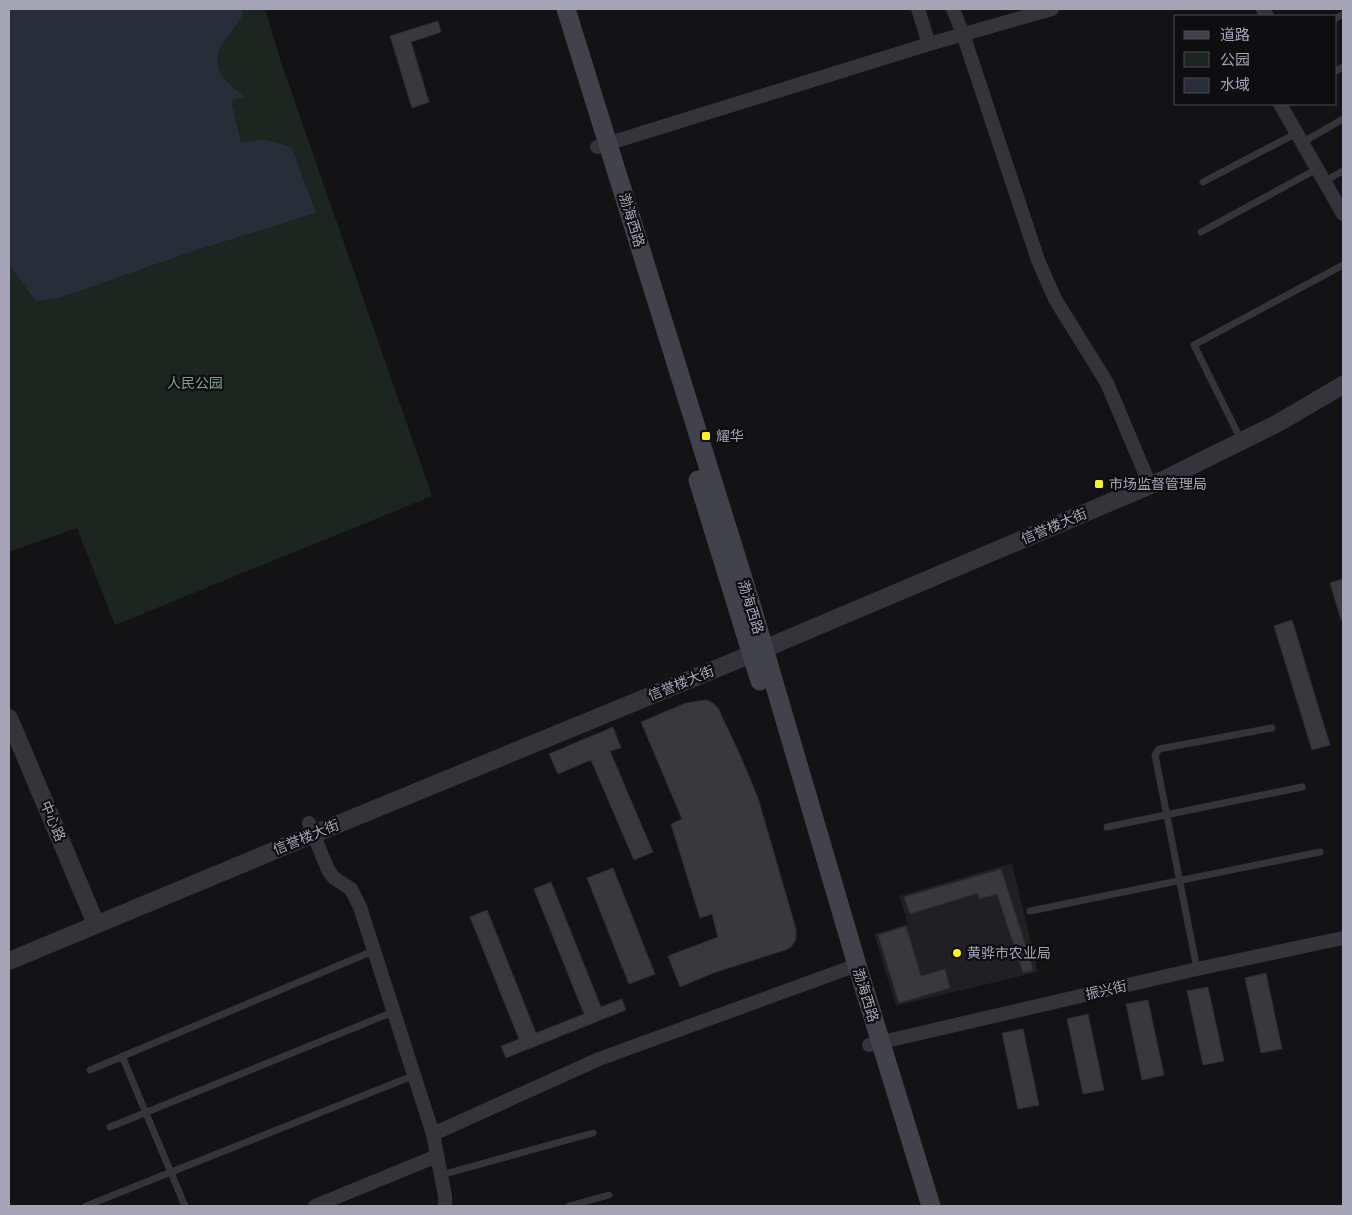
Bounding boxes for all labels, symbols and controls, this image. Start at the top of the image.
legend [1174,15,1337,105]
text: 道路 [1220,23,1250,46]
text: 公园 [1220,48,1250,71]
text: 水域 [1220,73,1250,96]
street label: 渤海西路 [614,190,651,250]
park label: 人民公园 [167,372,223,393]
place label: 耀华 [716,425,744,446]
marker: 耀华 [700,430,712,442]
place label: 市场监督管理局 [1109,473,1207,494]
marker: 市场监督管理局 [1093,478,1105,490]
street label: 信誉楼大街 [1017,502,1090,549]
street label: 渤海西路 [733,577,770,637]
street label: 信誉楼大街 [644,660,717,705]
street label: 中心路 [36,797,71,844]
street label: 信誉楼大街 [269,814,342,859]
place label: 黄骅市农业局 [967,942,1051,963]
marker: 黄骅市农业局 [951,947,963,959]
street label: 渤海西路 [848,965,885,1025]
street label: 振兴街 [1083,975,1129,1004]

